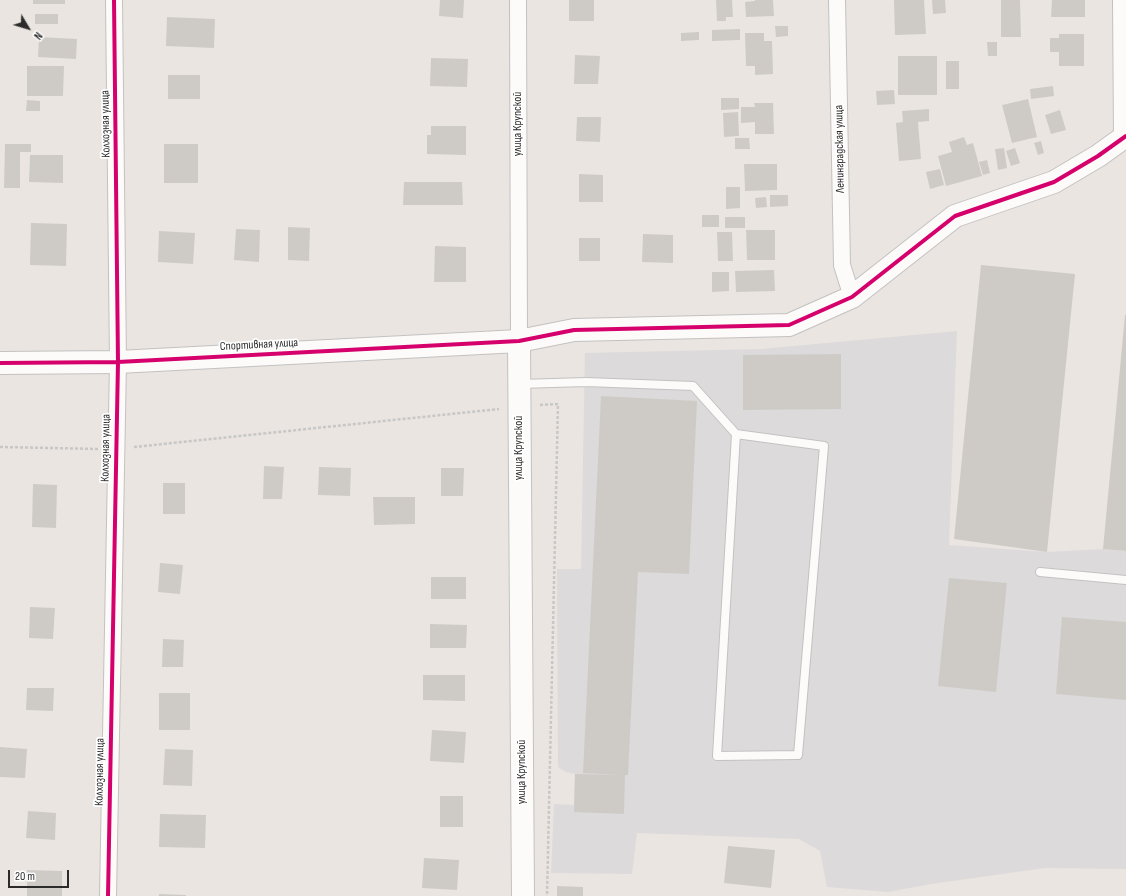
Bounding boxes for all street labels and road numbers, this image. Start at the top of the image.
street label: Колхозная улица [98,90,114,158]
street label: улица Крупской [511,92,525,156]
street label: Ленинградская улица [832,105,848,193]
street label: Спортивная улица [220,336,298,354]
street label: Колхозная улица [98,414,114,482]
street label: улица Крупской [512,416,526,480]
street label: Колхозная улица [92,738,108,806]
street label: улица Крупской [515,740,529,804]

